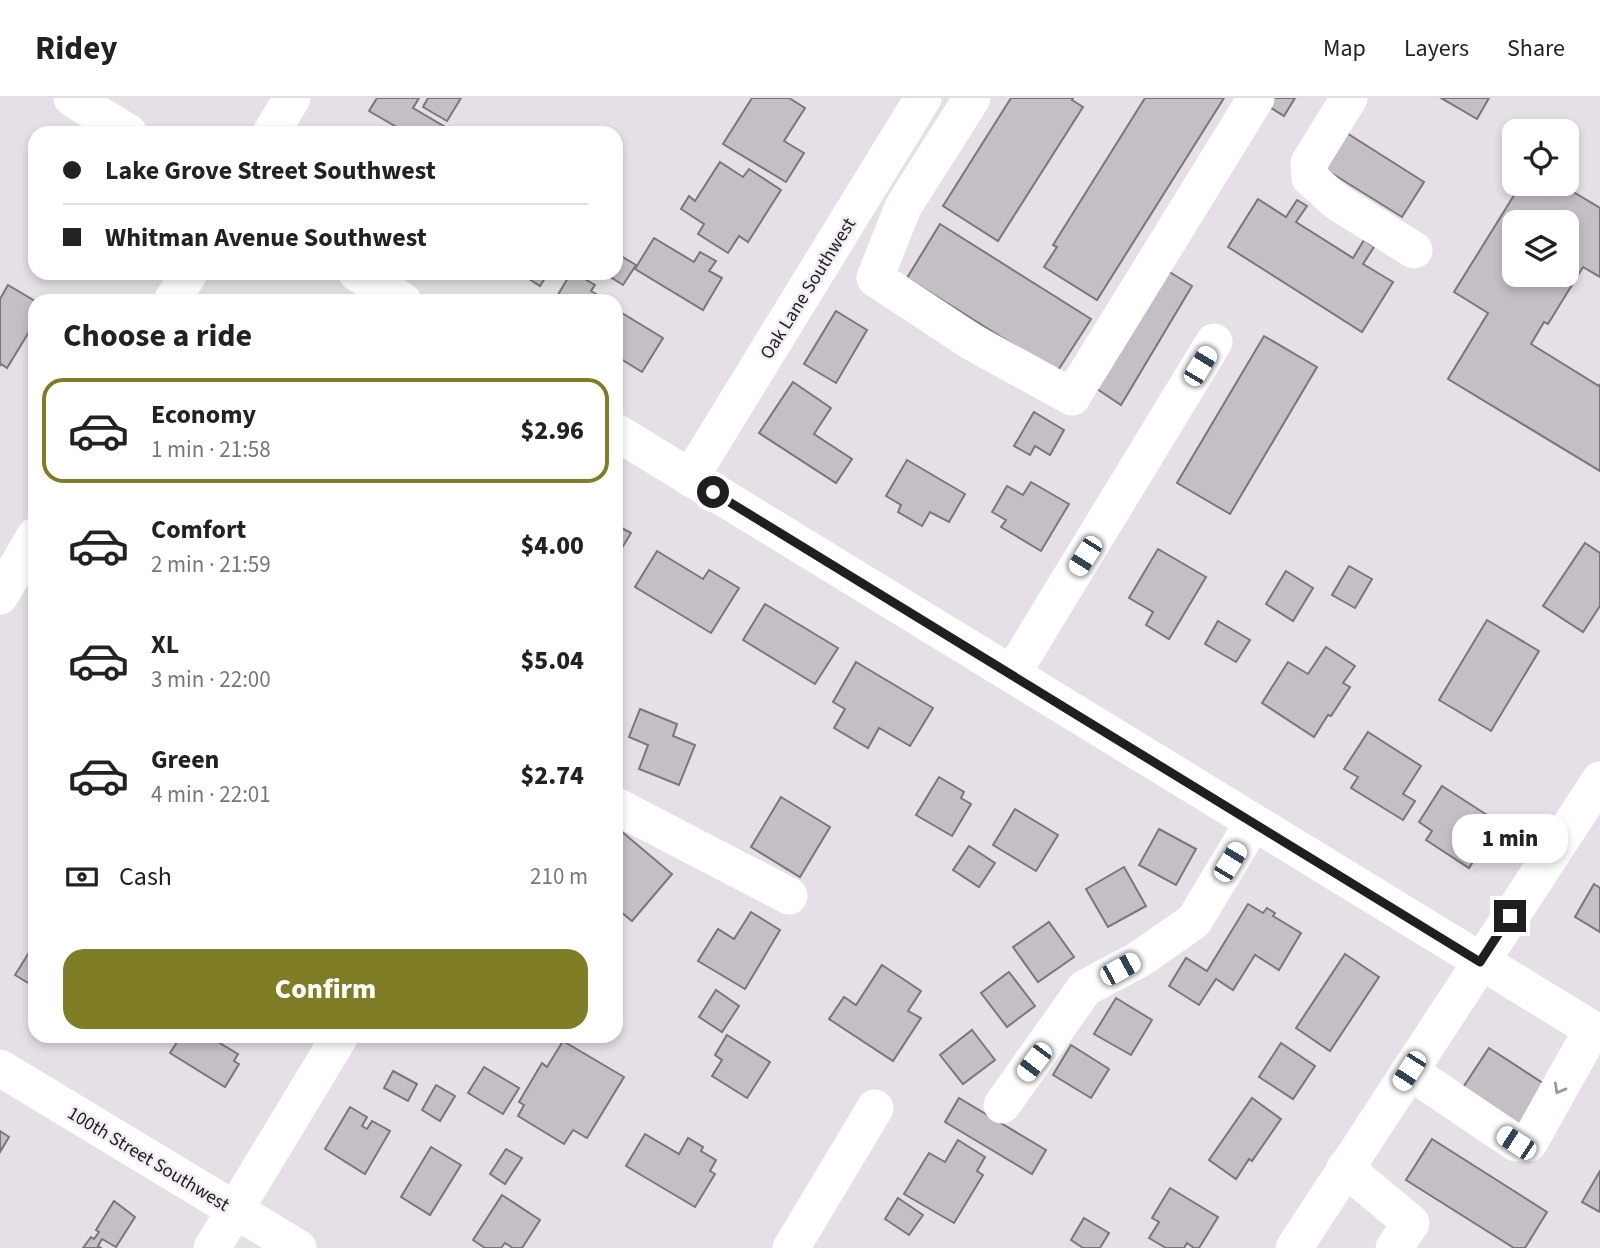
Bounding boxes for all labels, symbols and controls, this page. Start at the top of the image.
text: Ridey [35,25,117,72]
text: Map [1323,31,1366,66]
text: Layers [1404,31,1469,66]
text: Share [1507,31,1565,66]
map controls [1502,119,1579,287]
button: locate [1502,119,1579,196]
text: Lake Grove Street Southwest [105,152,436,189]
button: layers [1502,210,1579,287]
street label: Oak Lane Southwest [754,212,863,365]
text: Whitman Avenue Southwest [105,219,427,256]
text: Choose a ride [63,313,252,359]
car [1181,343,1220,389]
text: Economy [151,396,256,433]
icon: car [67,399,130,462]
text: $2.96 [520,412,584,449]
text: 1 min · 21:58 [151,433,271,466]
route start [697,476,729,508]
text: Comfort [151,511,246,548]
icon: car [67,514,130,577]
text: $4.00 [520,527,584,564]
car [1065,533,1106,579]
text: 2 min · 21:59 [151,548,271,581]
text: XL [151,626,179,663]
icon: car [67,629,130,692]
text: $5.04 [520,642,584,679]
text: 3 min · 22:00 [151,663,271,696]
text: Green [151,741,219,778]
icon: car [67,744,130,807]
text: $2.74 [520,757,584,794]
text: 4 min · 22:01 [151,778,271,811]
callout: 1 min [1452,814,1568,864]
text: 1 min [1482,822,1538,855]
car [1211,839,1250,885]
icon: cash [63,858,101,896]
text: Cash [119,858,172,895]
text: 210 m [530,860,588,893]
route end [1494,900,1526,932]
button: Confirm [63,949,588,1029]
car [1097,950,1144,988]
car [1013,1039,1056,1085]
car [1389,1048,1430,1094]
one-way arrow [1554,1082,1567,1095]
street label: 100th Street Southwest [62,1100,235,1219]
car [1493,1123,1540,1163]

